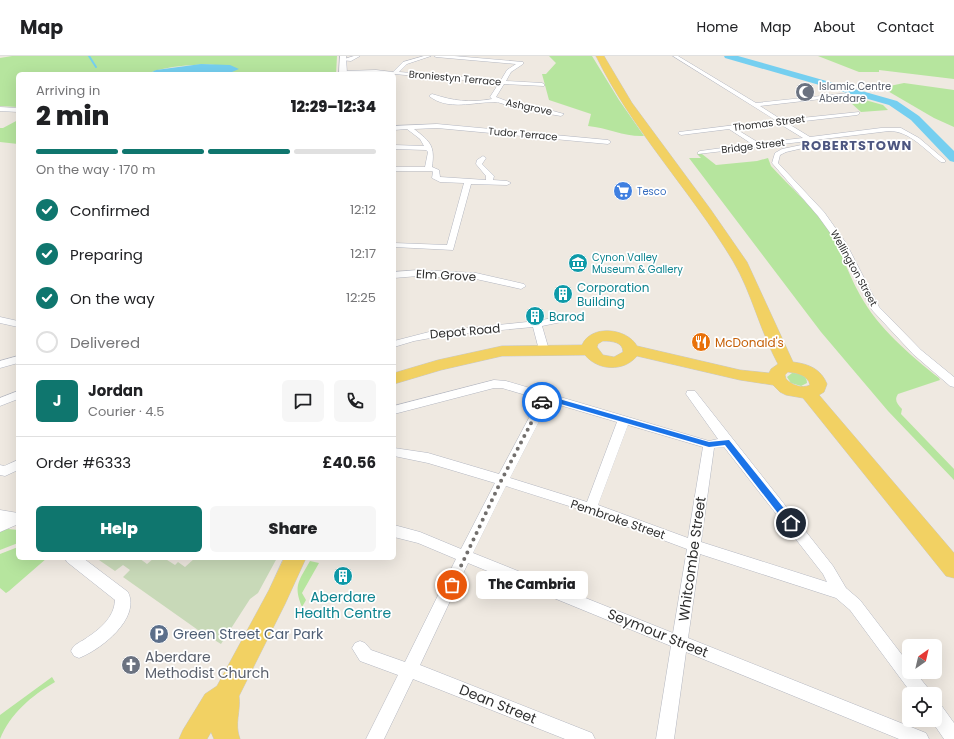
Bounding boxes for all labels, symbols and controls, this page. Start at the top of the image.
text: Map [20,14,63,41]
text: Home [696,17,738,37]
text: Map [760,17,791,37]
text: About [813,17,855,37]
text: Contact [877,17,934,37]
street label: Broniestyn Terrace [408,66,502,90]
place label: Islamic Centre Aberdare [819,79,891,106]
text: Arriving in [36,81,100,100]
mosque icon: Islamic Centre Aberdare [794,81,816,103]
street label: Ashgrove [504,95,554,119]
text: 12:29–12:34 [291,96,376,117]
text: 2 min [36,98,109,134]
street label: Thomas Street [732,111,806,135]
street label: Tudor Terrace [488,124,558,144]
street label: Bridge Street [720,135,786,157]
district label: ROBERTSTOWN [802,136,912,155]
text: On the way · 170 m [36,160,155,179]
supermarket icon: Tesco [612,180,634,202]
place label: Tesco [637,184,666,199]
icon: check [36,199,58,221]
text: Confirmed [70,200,150,221]
text: 12:12 [350,200,376,219]
street label: Wellington Street [827,227,881,309]
icon: check [36,243,58,265]
text: Preparing [70,244,143,265]
text: 12:17 [350,244,376,263]
place label: Cynon Valley Museum & Gallery [592,250,683,277]
museum icon: Cynon Valley Museum & Gallery [567,252,589,274]
street label: Elm Grove [415,265,477,285]
place label: Corporation Building [577,279,649,310]
building icon: Corporation Building [552,283,574,305]
icon: check [36,287,58,309]
text: On the way [70,288,155,309]
text: 12:25 [346,288,376,307]
building icon: Barod [524,305,546,327]
place label: Barod [549,308,585,325]
street label: Depot Road [429,319,501,343]
restaurant icon: McDonald's [690,331,712,353]
text: Delivered [70,332,140,353]
place label: McDonald's [715,334,784,351]
text: Jordan [88,380,143,401]
button: chat [282,380,324,422]
button: phone [334,380,376,422]
courier [522,382,562,422]
text: J [53,390,61,411]
icon: car [531,391,553,413]
text: Courier · 4.5 [88,402,164,421]
text: Order #6333 [36,452,131,473]
text: £40.56 [323,452,376,473]
street label: Pembroke Street [568,495,668,543]
street label: Whitcombe Street [673,495,711,623]
button: Help [36,506,202,552]
button: Share [210,506,376,552]
pin [774,506,808,540]
icon: home [780,512,802,534]
building icon: Aberdare Health Centre [332,565,354,587]
pin [435,568,469,602]
callout: The Cambria [476,571,588,599]
icon: bag [441,574,463,596]
text: The Cambria [488,575,576,594]
place label: Aberdare Health Centre [295,587,392,623]
street label: Seymour Street [605,604,711,662]
parking icon: Green Street Car Park [148,623,170,645]
place label: Green Street Car Park [173,624,324,644]
north arrow [902,639,942,679]
map controls [902,639,942,727]
place label: Aberdare Methodist Church [145,647,269,683]
church icon: Aberdare Methodist Church [120,654,142,676]
street label: Dean Street [456,679,540,729]
button: locate [902,687,942,727]

